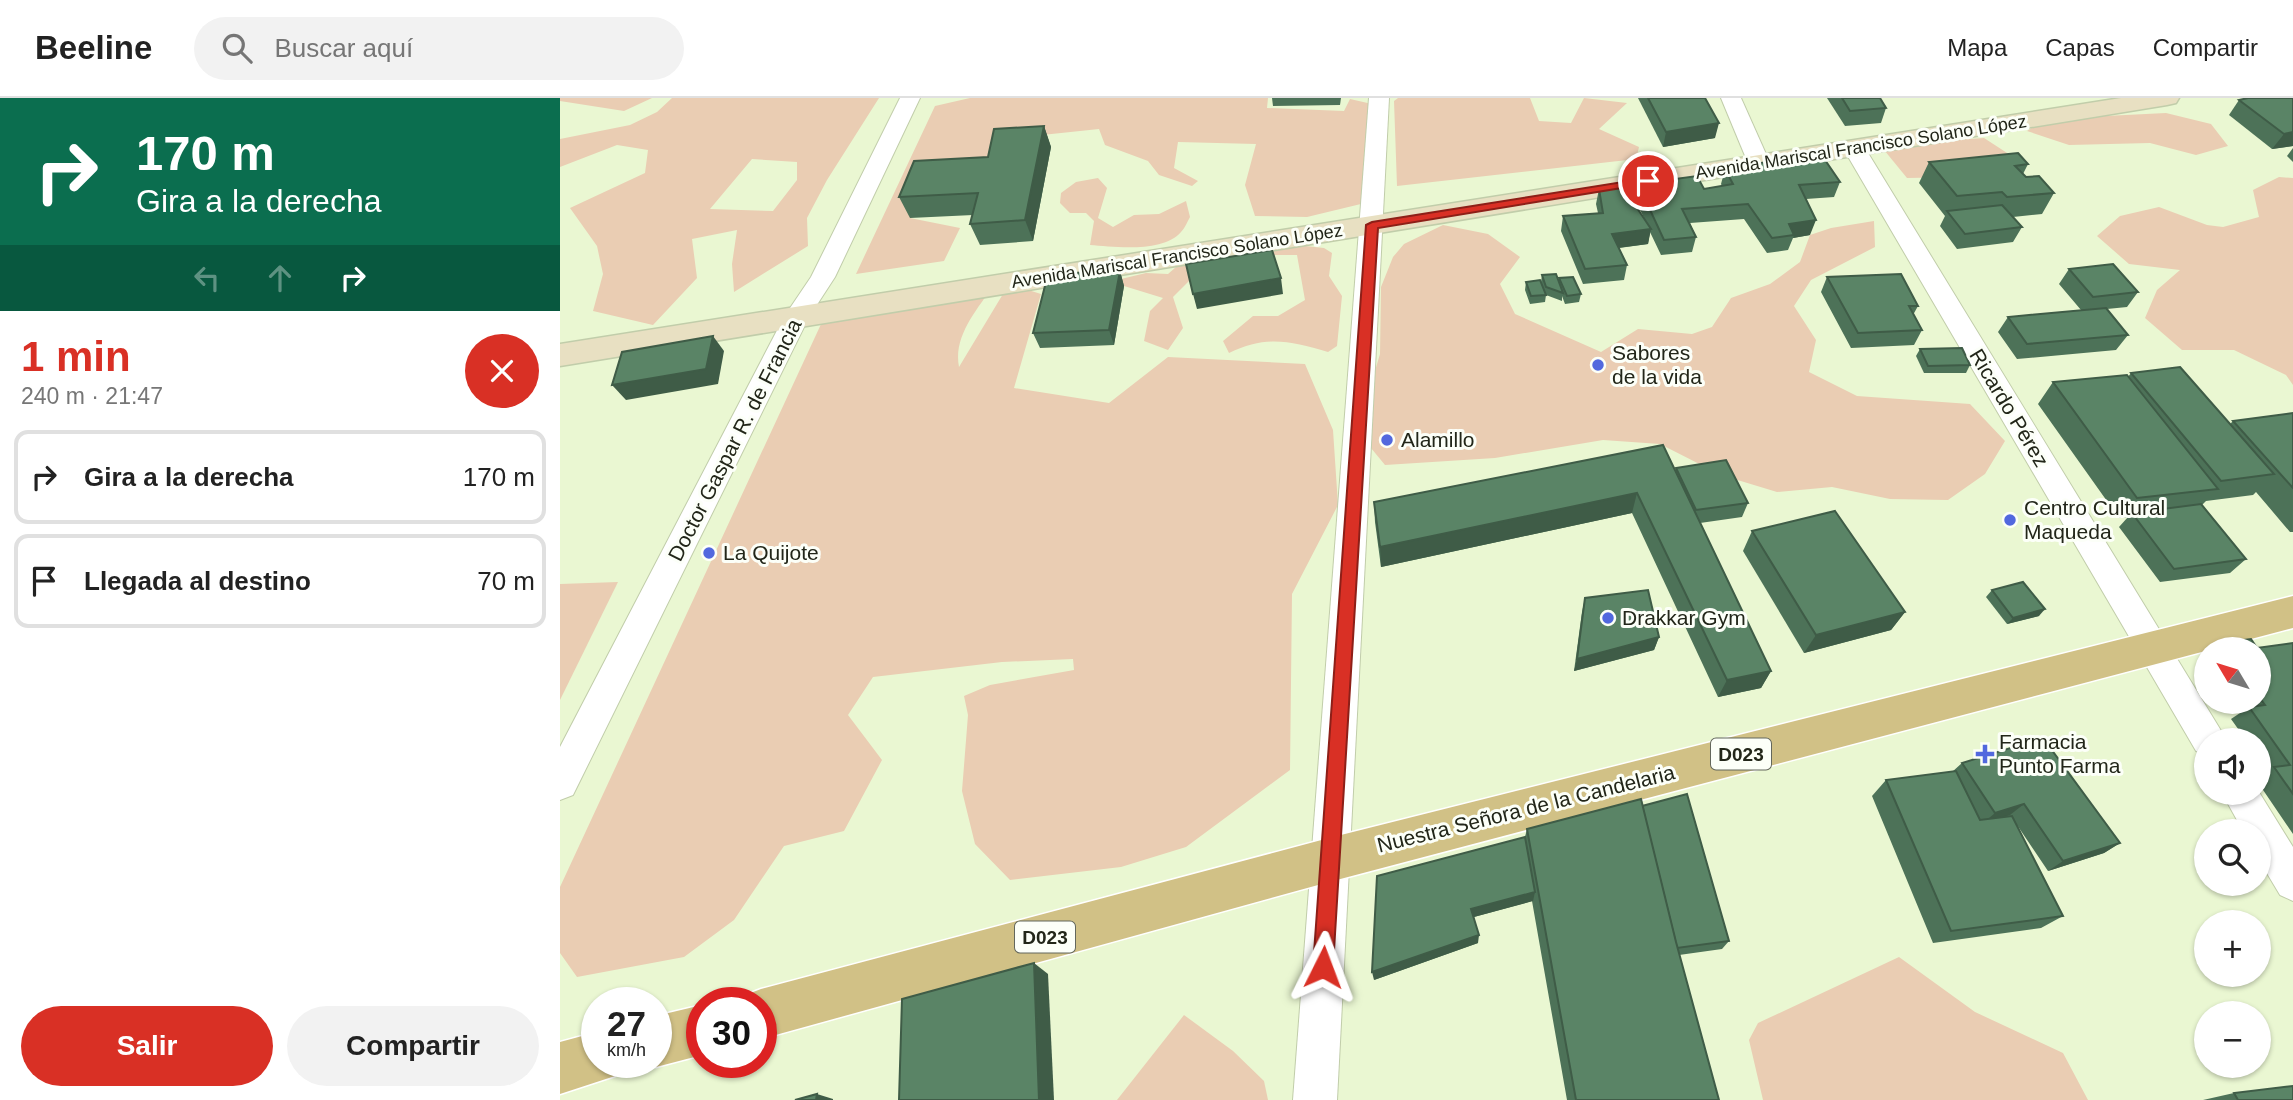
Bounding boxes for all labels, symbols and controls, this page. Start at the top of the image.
search box [194,17,684,80]
text: Beeline [35,29,152,66]
icon: search [218,29,256,67]
text: Buscar aquí [274,33,413,63]
text: Mapa [1947,34,2007,61]
text: Capas [2045,34,2115,61]
text: Compartir [2153,34,2258,61]
street label: Avenida Mariscal Francisco Solano López [1694,111,2028,183]
icon: right [21,126,112,217]
text: 170 m [136,126,275,180]
pin [1618,151,1678,211]
icon: arrive [1629,162,1667,200]
text: Gira a la derecha [136,183,381,219]
street label: Avenida Mariscal Francisco Solano López [1010,220,1344,292]
icon: left [188,259,226,297]
icon: ahead [261,259,299,297]
icon: right [334,259,372,297]
street label: Doctor Gaspar R. de Francia [663,315,806,565]
text: 1 min [21,333,131,380]
button: close [465,334,539,408]
place label: Sabores de la vida [1612,341,1702,388]
street label: Ricardo Pérez [1965,345,2054,471]
marker: Sabores de la vida [1590,357,1606,373]
text: 240 m · 21:47 [21,383,163,409]
place label: Alamillo [1401,428,1475,451]
marker: Alamillo [1379,432,1395,448]
icon: right [25,458,63,496]
text: Gira a la derecha [84,462,294,492]
text: 170 m [463,462,535,492]
place label: Centro Cultural Maqueda [2024,496,2165,543]
marker: Centro Cultural Maqueda [2002,512,2018,528]
place label: La Quijote [723,541,819,564]
marker: La Quijote [701,545,717,561]
icon: arrive [25,562,63,600]
text: Llegada al destino [84,566,311,596]
text: 70 m [477,566,535,596]
place label: Drakkar Gym [1622,606,1746,629]
marker: Drakkar Gym [1600,610,1616,626]
north arrow [2194,637,2272,714]
map controls [2194,637,2271,1078]
button: sound [2194,728,2271,805]
place label: Farmacia Punto Farma [1999,730,2121,777]
road number: D023 [1711,738,1771,769]
marker: Farmacia Punto Farma [1977,746,1993,762]
street label: Nuestra Señora de la Candelaria [1375,760,1677,857]
button: search [2194,819,2271,896]
button: + [2194,910,2271,987]
road number: D023 [1015,922,1075,952]
position arrow [1286,930,1360,1004]
speed limit sign: 30 [686,987,777,1078]
button: − [2194,1001,2271,1078]
text: 27 [607,1004,646,1043]
button: Salir [21,1006,273,1086]
button: Compartir [287,1006,539,1086]
text: km/h [607,1040,646,1060]

